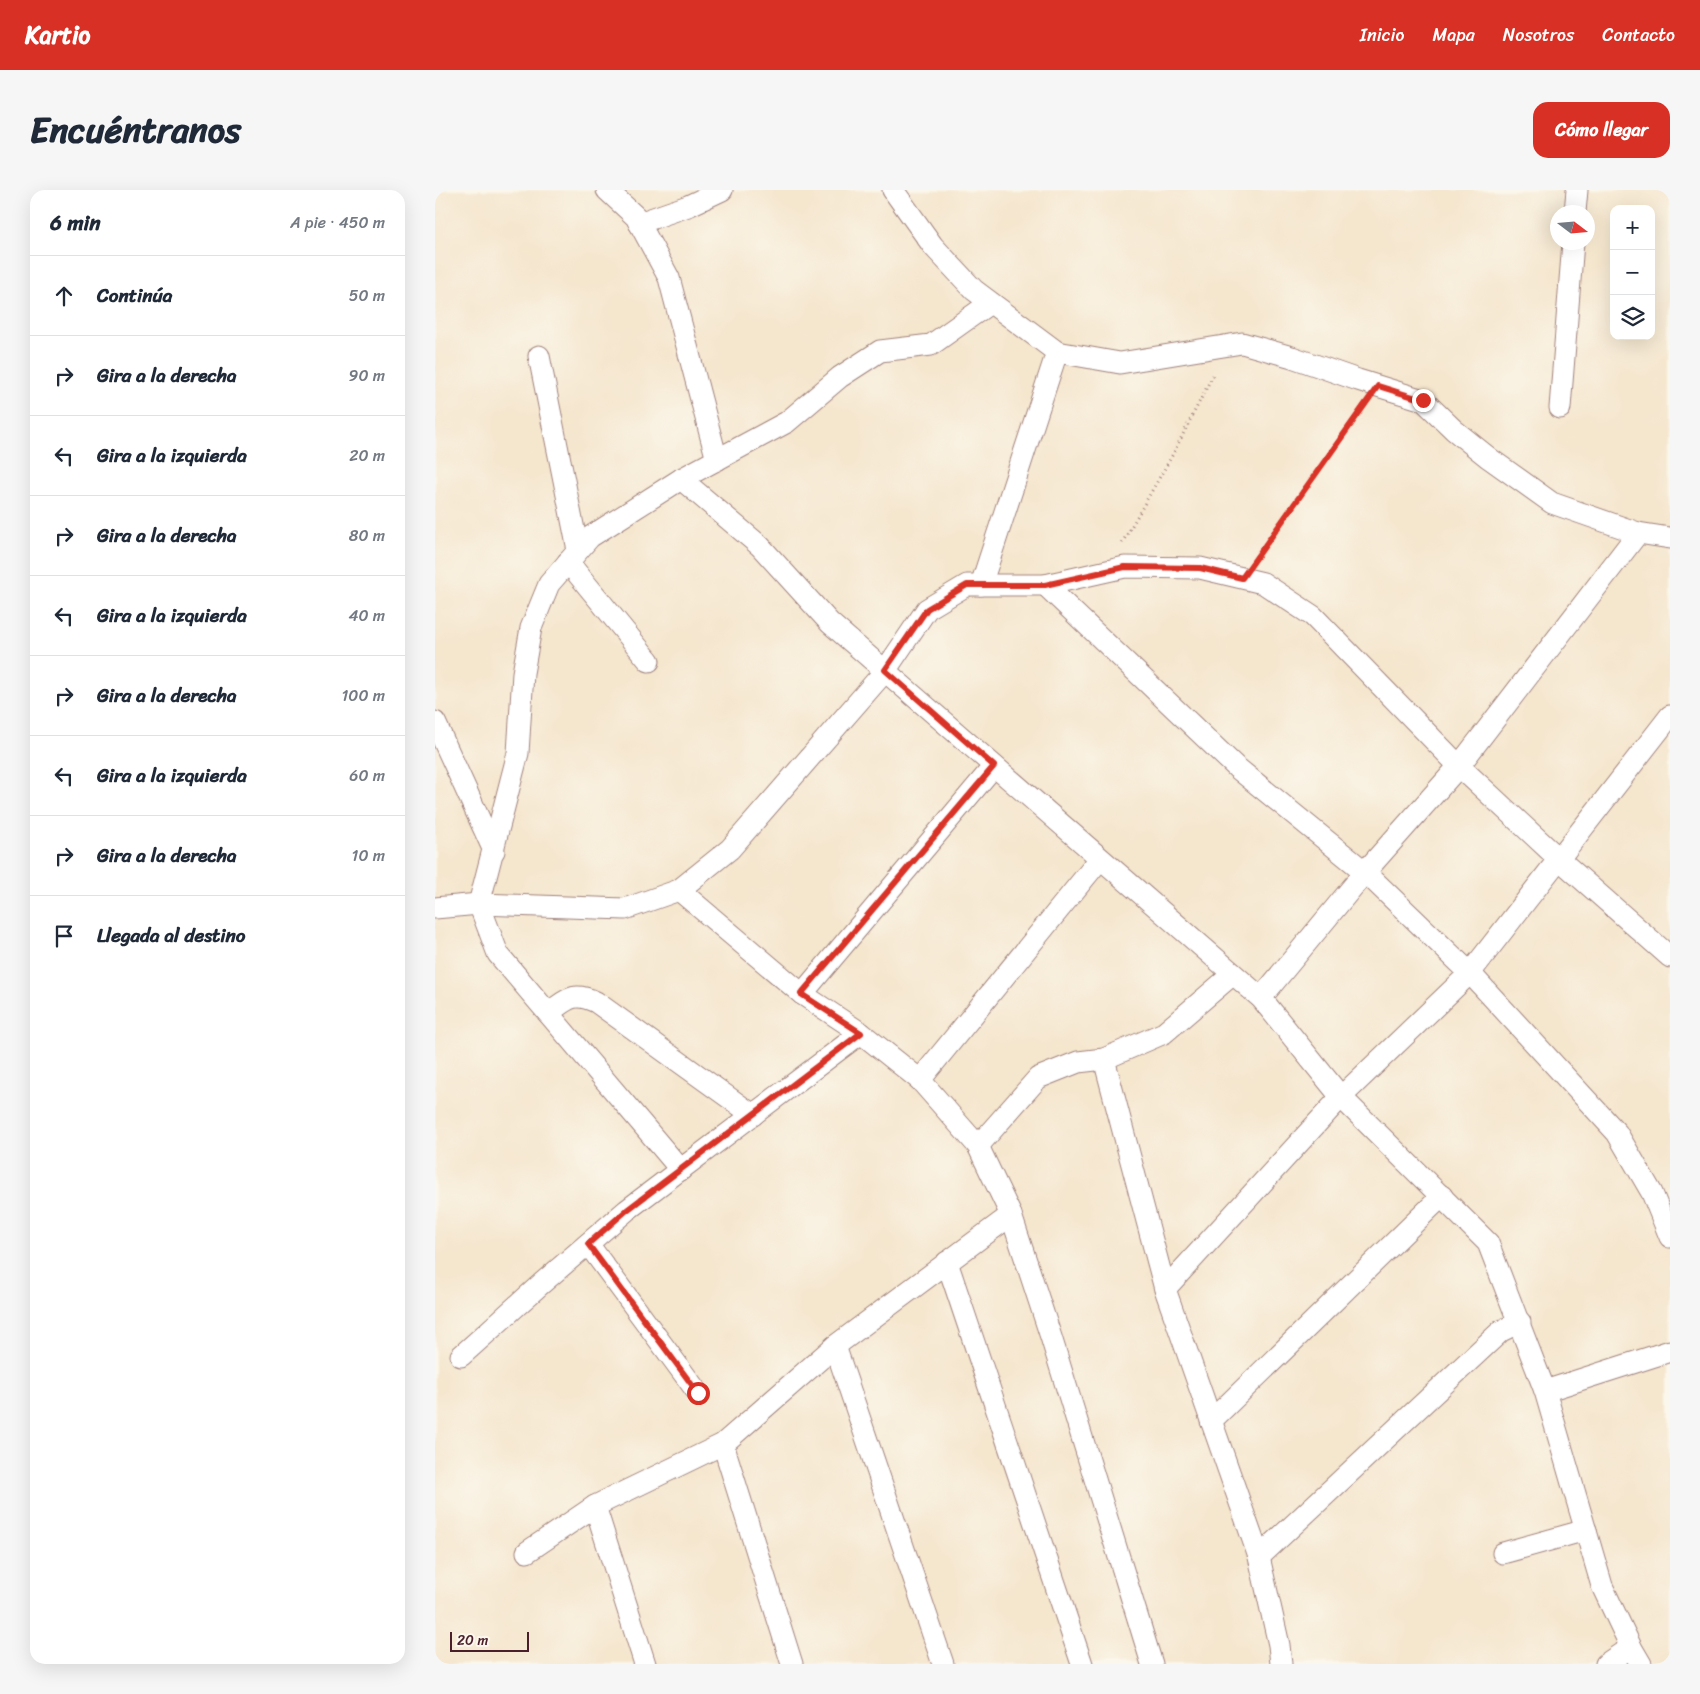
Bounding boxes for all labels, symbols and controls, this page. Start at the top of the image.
text: Kartio [25,14,90,56]
text: Inicio [1360,19,1405,51]
text: Mapa [1433,19,1475,51]
text: Nosotros [1503,19,1574,51]
text: Contacto [1602,19,1675,51]
text: Encuéntranos [30,99,241,161]
button: Cómo llegar [1533,102,1670,158]
text: 6 min [50,204,101,242]
north arrow [1550,205,1595,250]
map controls [1610,205,1655,340]
button: + [1610,205,1655,250]
text: A pie · 450 m [290,208,385,237]
button: − [1610,250,1655,295]
text: Continúa [97,279,172,312]
text: 50 m [349,281,385,310]
icon: ahead [50,282,78,310]
button: layers [1610,295,1655,340]
text: Gira a la derecha [97,359,236,392]
text: 90 m [349,361,385,390]
icon: right [50,362,78,390]
route end [1412,389,1435,412]
text: Gira a la izquierda [97,439,247,472]
text: 20 m [349,441,385,470]
icon: left [50,442,78,470]
text: Gira a la derecha [97,519,236,552]
text: 80 m [349,521,385,550]
icon: right [50,522,78,550]
text: Gira a la izquierda [97,599,247,632]
text: 40 m [348,601,385,630]
icon: left [50,602,78,630]
text: Gira a la derecha [97,679,236,712]
text: 100 m [341,681,385,710]
icon: right [50,682,78,710]
text: Gira a la izquierda [97,759,247,792]
text: 60 m [349,761,385,790]
icon: left [50,762,78,790]
text: Gira a la derecha [97,839,236,872]
text: 10 m [352,841,385,870]
icon: right [50,842,78,870]
text: Llegada al destino [97,919,246,952]
icon: arrive [50,922,78,950]
route start [687,1382,710,1405]
text: 20 m [457,1628,488,1653]
scale bar [450,1629,529,1652]

